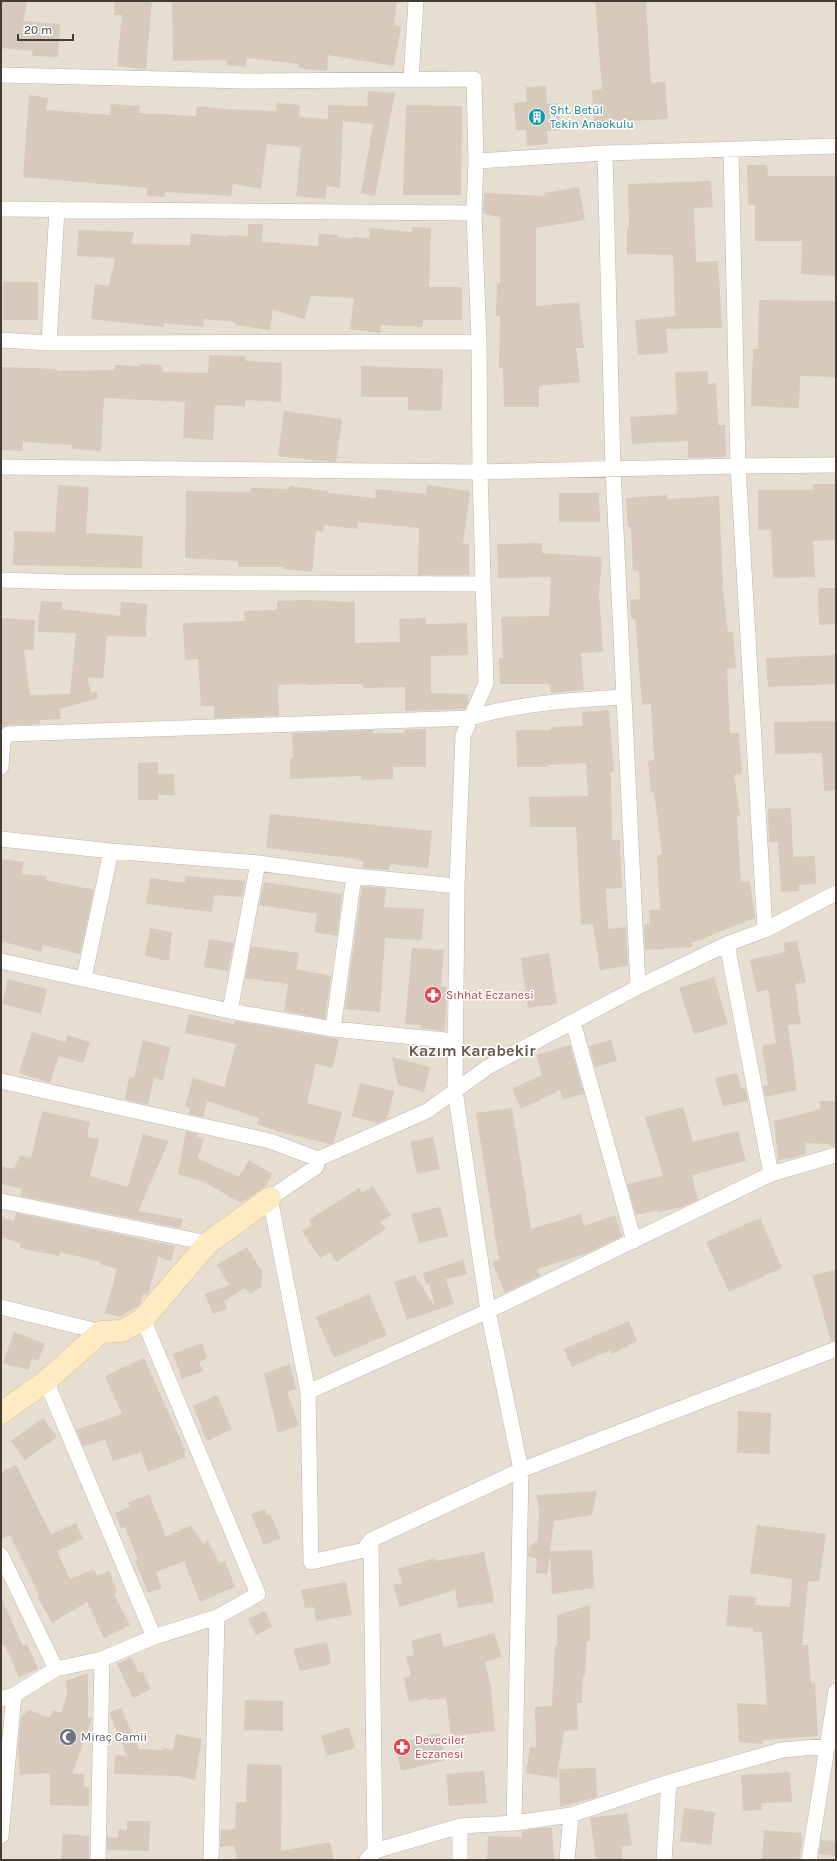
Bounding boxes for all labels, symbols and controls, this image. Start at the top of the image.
scale bar [18,16,73,42]
text: 20 m [24,23,52,37]
place label: Şht. Betül Tekin Anaokulu [550,103,634,131]
building icon: Şht. Betül Tekin Anaokulu [527,107,547,127]
pharmacy icon: Sıhhat Eczanesi [423,985,443,1005]
place label: Sıhhat Eczanesi [446,988,534,1002]
district label: Kazım Karabekir [409,1041,536,1060]
mosque icon: Miraç Camii [58,1727,78,1747]
place label: Miraç Camii [81,1730,147,1744]
place label: Deveciler Eczanesi [415,1733,466,1761]
pharmacy icon: Deveciler Eczanesi [392,1737,412,1757]

